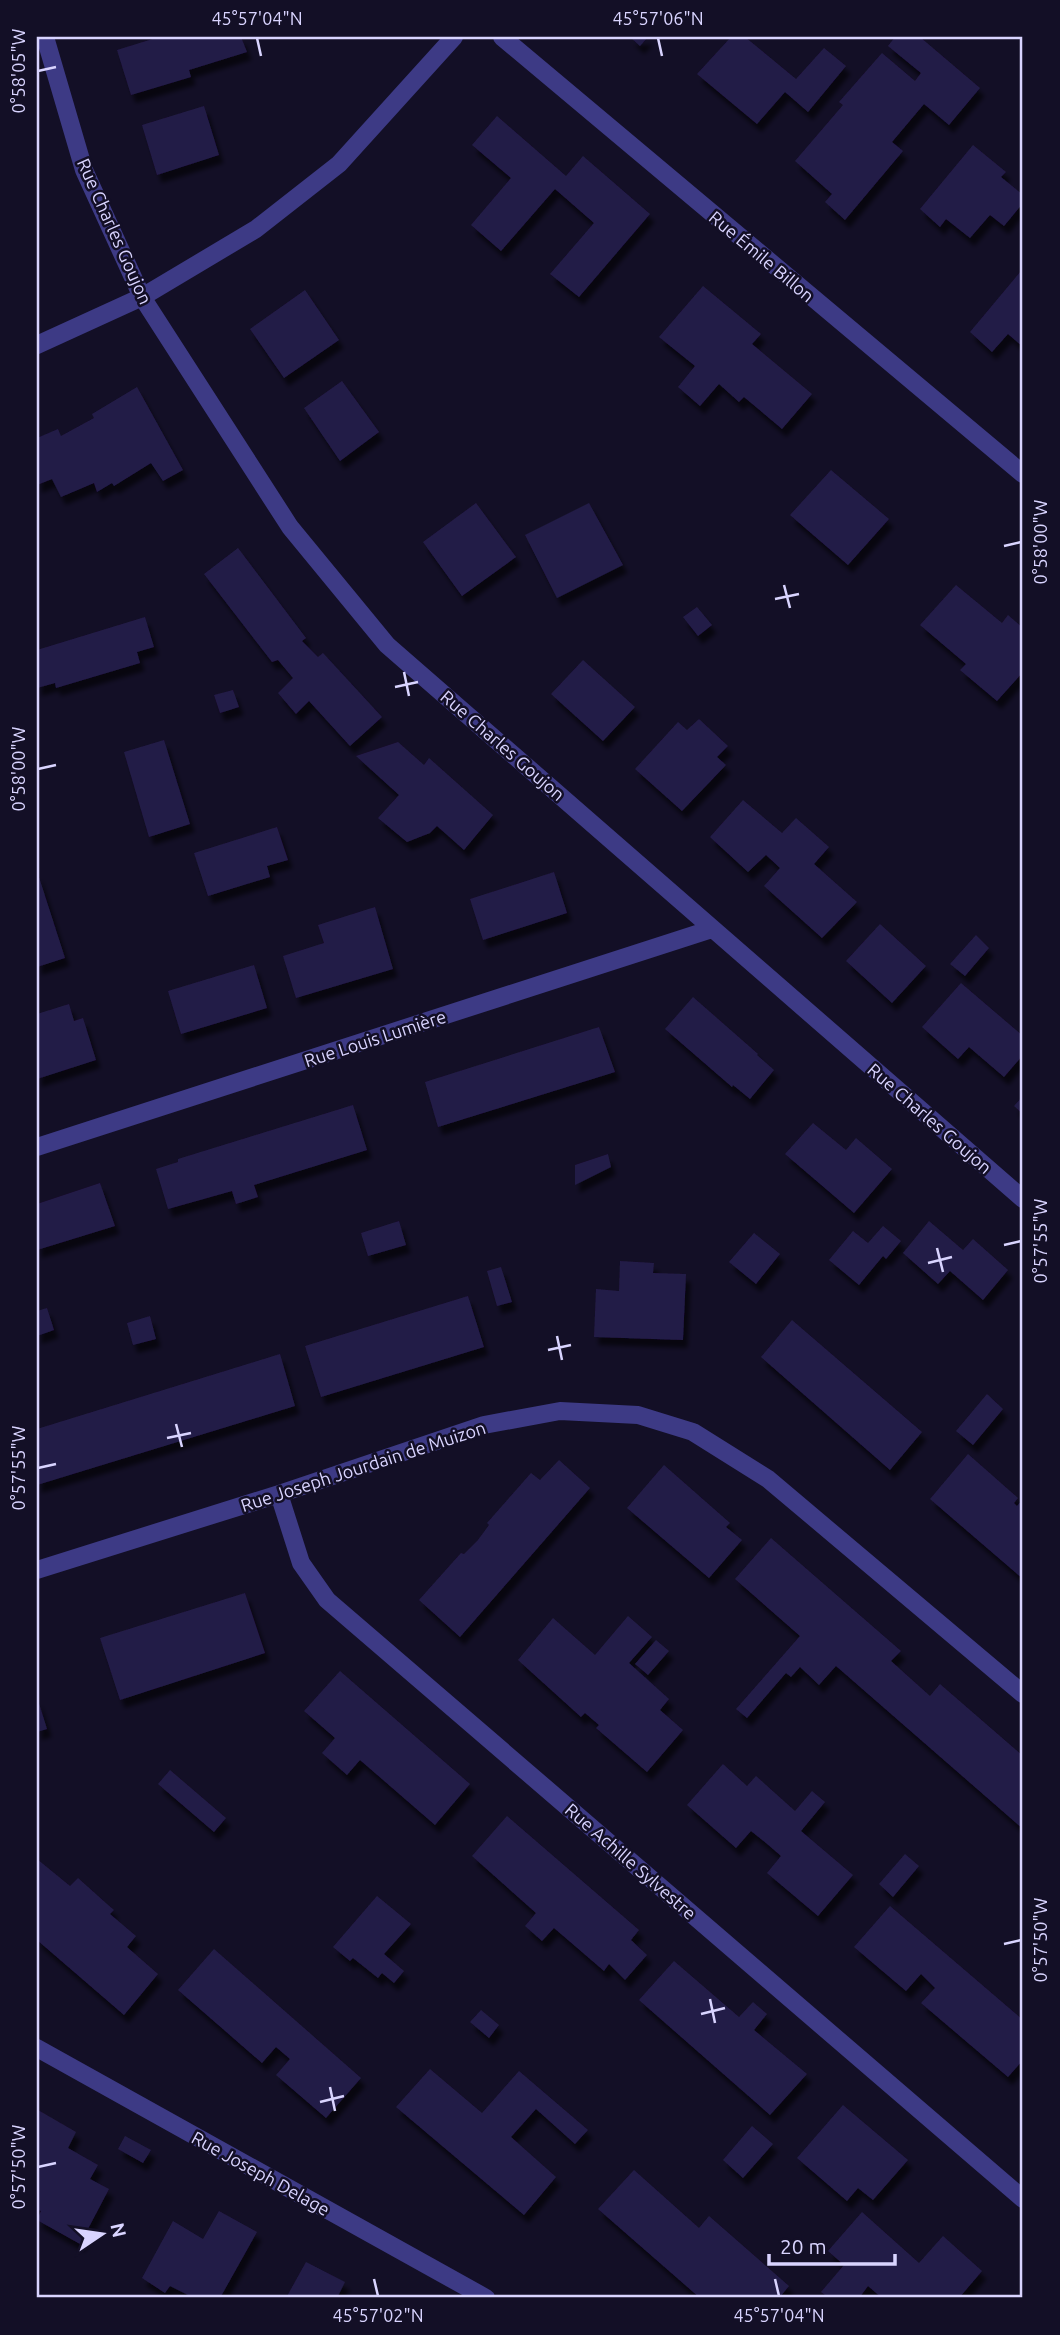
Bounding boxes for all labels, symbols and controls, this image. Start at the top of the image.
text: 45°57'04"N [211,8,303,28]
text: 45°57'06"N [612,8,704,28]
text: 0°58'05"W [8,28,28,113]
street label: Rue Charles Goujon [74,155,156,307]
street label: Rue Émile Billon [706,206,819,306]
text: 0°58'00"W [1030,499,1050,584]
street label: Rue Charles Goujon [437,686,569,804]
text: 0°58'00"W [8,726,28,811]
street label: Rue Louis Lumière [302,1006,448,1070]
street label: Rue Charles Goujon [864,1059,996,1177]
text: 0°57'55"W [1030,1198,1050,1283]
street label: Rue Joseph Jourdain de Muizon [238,1417,488,1515]
text: 0°57'55"W [8,1425,28,1510]
street label: Rue Achille Sylvestre [562,1799,700,1923]
text: 0°57'50"W [1030,1897,1050,1982]
text: 0°57'50"W [8,2124,28,2209]
street label: Rue Joseph Delage [189,2127,333,2219]
north arrow [66,2198,136,2268]
text: N [106,2221,131,2240]
scale bar [769,2223,895,2267]
text: 20 m [780,2234,827,2258]
text: 45°57'02"N [332,2305,424,2325]
text: 45°57'04"N [733,2305,825,2325]

